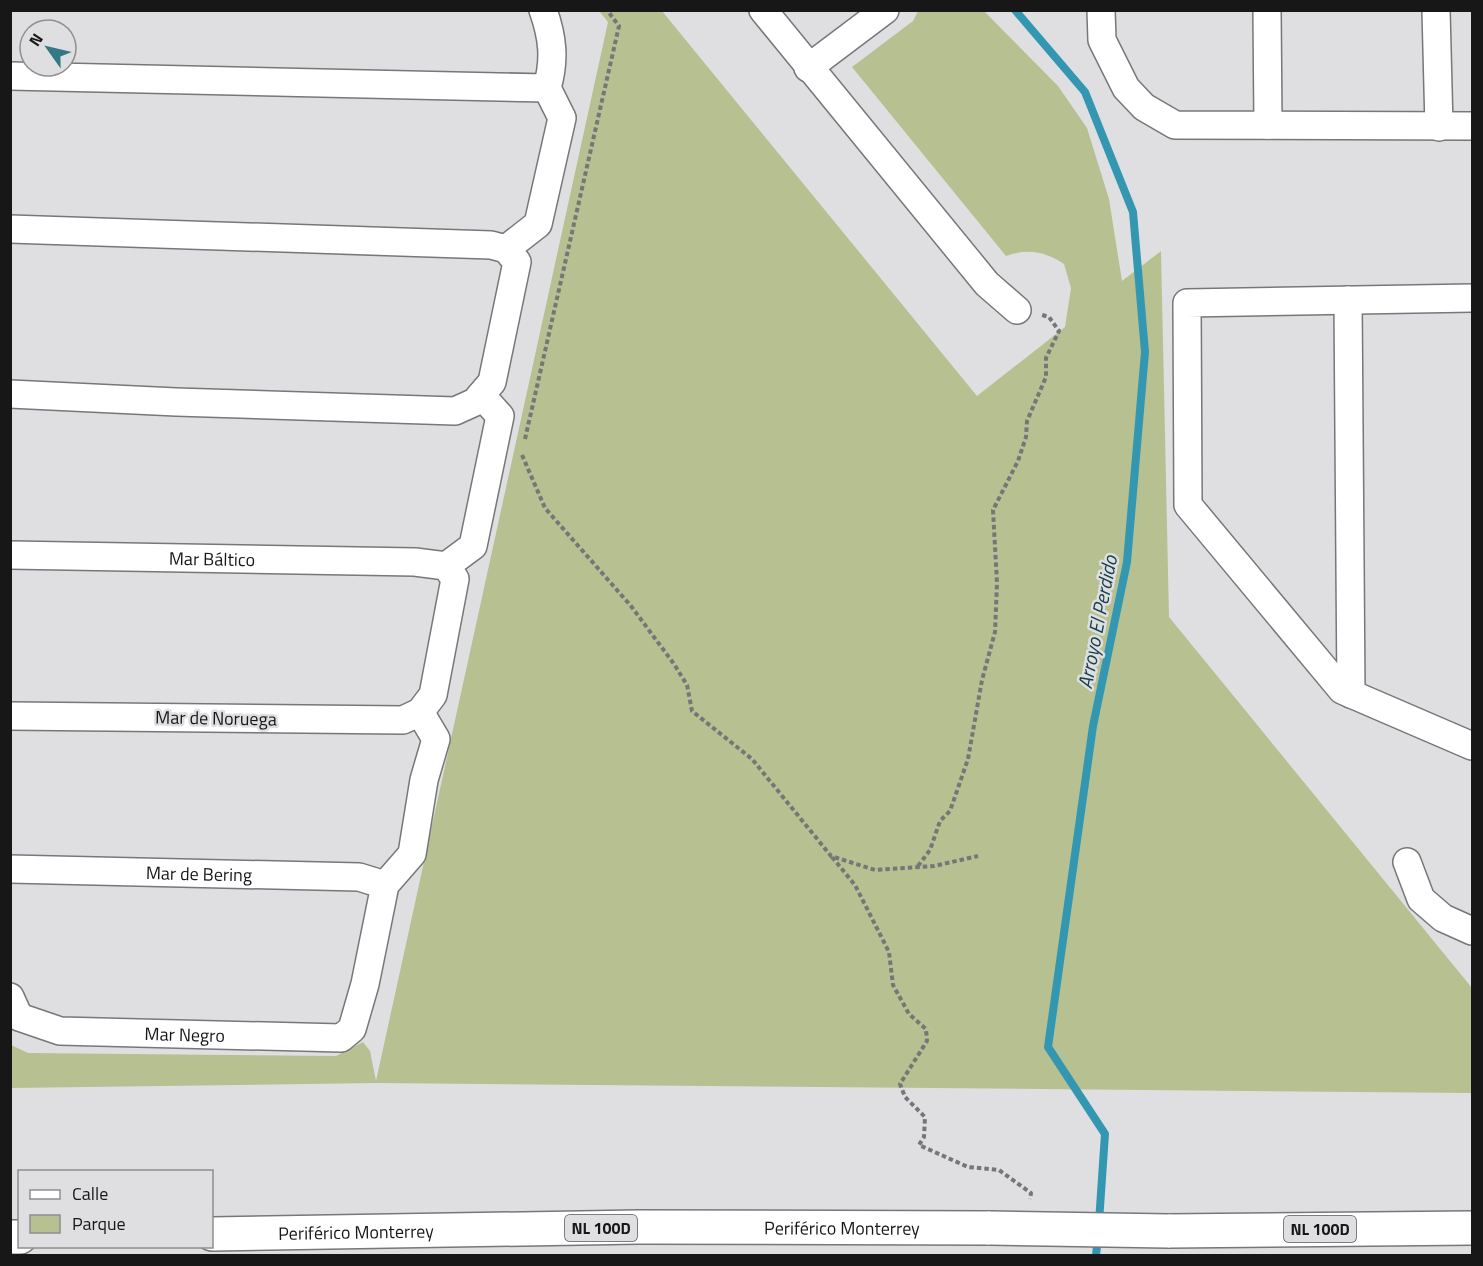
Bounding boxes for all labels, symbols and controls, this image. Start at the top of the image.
north arrow [18,18,78,78]
text: N [23,28,49,51]
street label: Mar Báltico [169,544,255,573]
water label: Arroyo El Perdido [1069,552,1125,691]
street label: Mar de Noruega [155,703,277,733]
street label: Mar de Bering [146,859,252,888]
street label: Mar Negro [144,1020,225,1049]
legend [18,1170,213,1248]
text: Calle [72,1180,108,1207]
text: Parque [72,1210,126,1237]
street label: Periférico Monterrey [764,1214,920,1241]
road number: NL 100D [565,1215,637,1241]
road number: NL 100D [1284,1216,1356,1242]
street label: Periférico Monterrey [278,1217,434,1246]

